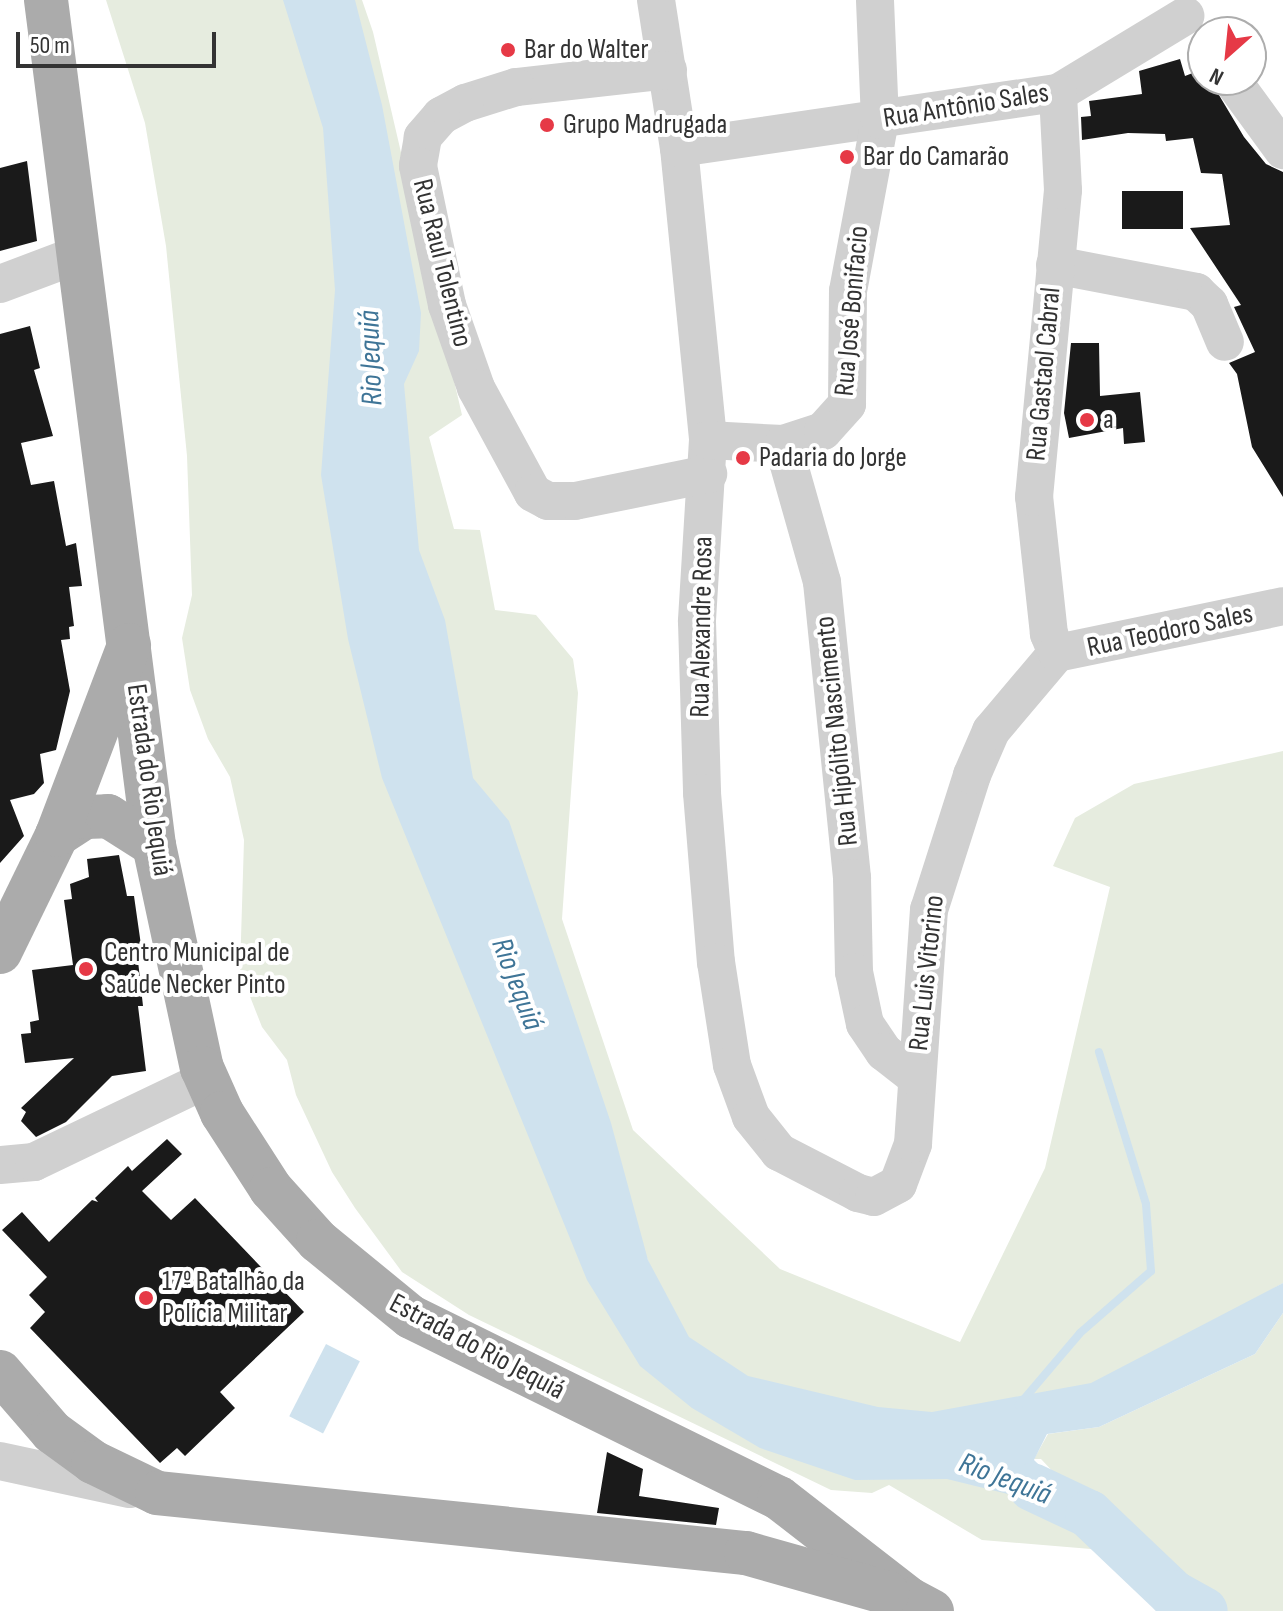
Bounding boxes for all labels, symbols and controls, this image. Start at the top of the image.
scale bar [20,16,220,66]
north arrow [1187,16,1267,96]
text: 50 m [30,31,70,60]
place label: Bar do Walter [524,33,649,67]
marker: Bar do Walter [499,41,517,59]
text: N [1205,61,1228,91]
street label: Rua Antônio Sales [881,76,1051,136]
place label: Grupo Madrugada [563,108,727,142]
marker: Grupo Madrugada [538,116,556,134]
place label: Bar do Camarão [863,140,1009,174]
marker: Bar do Camarão [838,148,856,166]
street label: Rua Raul Tolentino [405,176,479,350]
street label: Rua José Bonifacio [828,224,876,398]
street label: Rua Gastaol Cabral [1020,286,1068,462]
water label: Rio Jequiá [351,310,391,406]
place label: a [1103,403,1114,437]
marker: a [1078,411,1096,429]
place label: Padaria do Jorge [759,441,907,475]
marker: Padaria do Jorge [734,449,752,467]
street label: Rua Alexandre Rosa [684,536,720,718]
street label: Rua Teodoro Sales [1084,597,1256,665]
street label: Rua Hipólito Nascimento [808,614,866,848]
street label: Estrada do Rio Jequiá [119,682,179,878]
street label: Rua Luis Vitorino [902,894,952,1052]
water label: Rio Jequiá [483,933,551,1035]
place label: Centro Municipal de Saúde Necker Pinto [104,936,290,1002]
marker: Centro Municipal de Saúde Necker Pinto [75,958,97,980]
place label: 17º Batalhão da Polícia Militar [162,1265,305,1331]
street label: Estrada do Rio Jequiá [384,1287,570,1407]
marker: 17º Batalhão da Polícia Militar [137,1289,155,1307]
water label: Rio Jequiá [954,1445,1056,1513]

